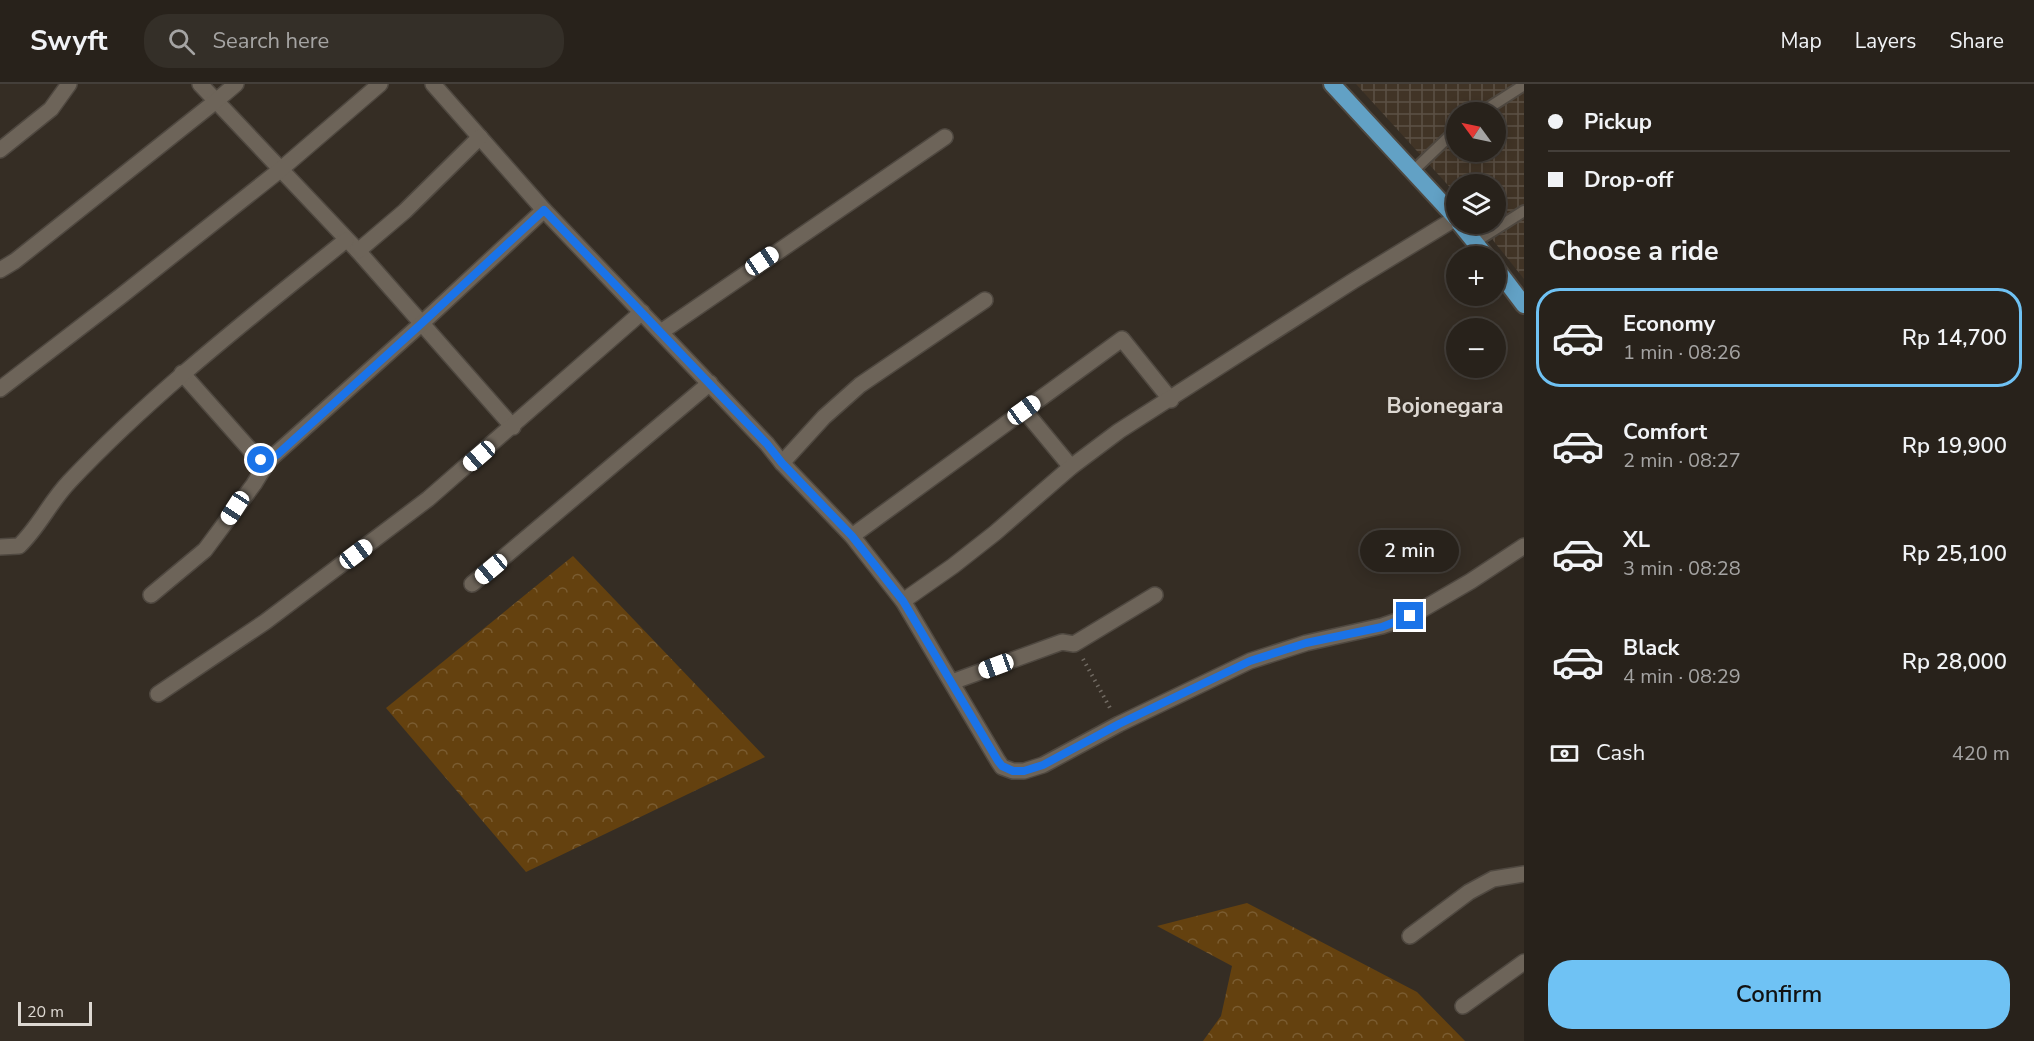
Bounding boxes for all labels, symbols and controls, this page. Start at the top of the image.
search box [144,14,564,68]
text: Swyft [30,22,108,60]
icon: search [165,25,198,58]
text: Search here [213,26,329,56]
text: Map [1780,27,1822,55]
text: Layers [1855,27,1916,55]
text: Share [1949,27,2004,55]
north arrow [1446,102,1506,162]
map controls [1446,102,1506,378]
text: Pickup [1584,107,1652,137]
text: Drop-off [1584,165,1673,195]
button: layers [1446,174,1506,234]
text: Choose a ride [1548,233,1719,270]
car [742,243,782,279]
button: + [1446,246,1506,306]
text: Economy [1623,309,1715,339]
icon: car [1551,311,1605,365]
button: − [1446,318,1506,378]
text: Rp 14,700 [1902,323,2007,353]
text: 1 min · 08:26 [1623,339,1741,366]
district label: Bojonegara [1387,391,1503,421]
car [1004,392,1044,428]
text: Comfort [1623,417,1707,447]
icon: car [1551,419,1605,473]
text: Rp 19,900 [1902,431,2007,461]
car [460,437,498,475]
route start [247,446,274,473]
text: 2 min · 08:27 [1623,447,1741,474]
car [218,488,252,528]
text: XL [1623,525,1650,555]
icon: car [1551,527,1605,581]
callout: 2 min [1360,529,1460,571]
car [336,536,376,572]
text: 2 min [1384,537,1435,564]
text: Rp 25,100 [1902,539,2007,569]
car [471,551,511,587]
text: 3 min · 08:28 [1623,555,1741,582]
route end [1396,602,1423,629]
text: Black [1623,633,1679,663]
icon: car [1551,635,1605,689]
text: Rp 28,000 [1902,647,2007,677]
car [976,651,1016,681]
text: 4 min · 08:29 [1623,663,1741,690]
icon: cash [1548,737,1581,770]
text: Cash [1596,738,1645,768]
text: 420 m [1952,740,2010,767]
button: Confirm [1548,960,2010,1029]
scale bar [18,999,92,1026]
text: 20 m [27,1001,64,1023]

